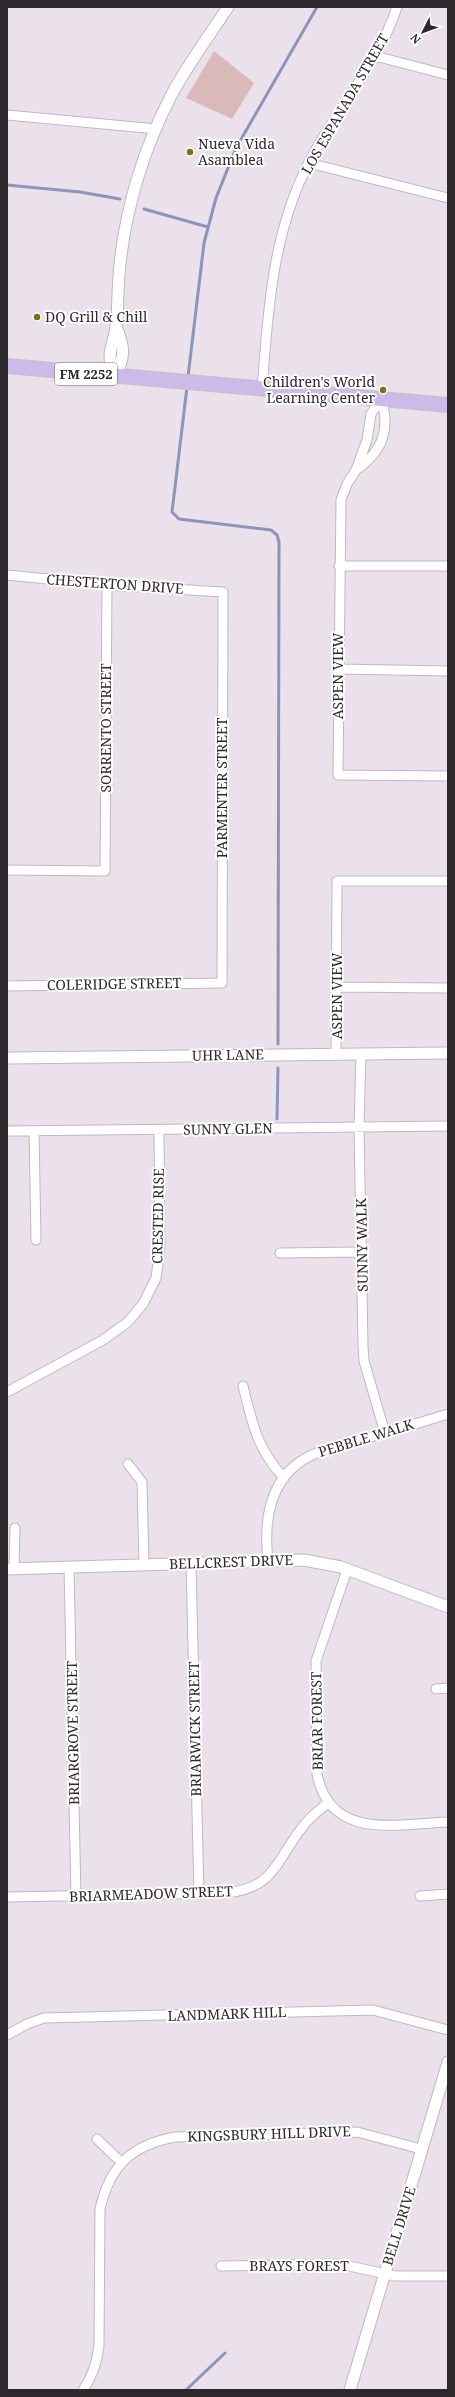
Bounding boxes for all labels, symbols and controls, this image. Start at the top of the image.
north arrow [403,12,443,52]
street label: LOS ESPANADA STREET [296,30,393,178]
text: N [407,31,424,47]
place label: Nueva Vida Asamblea [198,134,275,169]
marker: Nueva Vida Asamblea [185,147,195,157]
place label: DQ Grill & Chill [45,307,148,326]
marker: DQ Grill & Chill [32,312,42,322]
road number: FM 2252 [55,363,117,385]
place label: Children's World Learning Center [263,372,375,407]
marker: Children's World Learning Center [378,385,388,395]
street label: CHESTERTON DRIVE [46,569,185,598]
street label: ASPEN VIEW [328,632,347,719]
street label: SORRENTO STREET [96,663,115,793]
street label: PARMENTER STREET [212,717,231,858]
street label: ASPEN VIEW [327,952,346,1039]
street label: COLERIDGE STREET [47,973,182,994]
street label: UHR LANE [192,1044,264,1065]
street label: SUNNY GLEN [183,1118,273,1139]
street label: CRESTED RISE [147,1168,168,1264]
street label: SUNNY WALK [351,1198,372,1292]
street label: PEBBLE WALK [316,1414,416,1461]
street label: BELLCREST DRIVE [169,1550,294,1573]
street label: BRIARGROVE STREET [62,1660,83,1805]
street label: BRIARWICK STREET [184,1661,205,1797]
street label: BRIAR FOREST [306,1671,327,1770]
street label: BRIARMEADOW STREET [69,1881,234,1906]
street label: LANDMARK HILL [167,2002,287,2025]
street label: KINGSBURY HILL DRIVE [187,2121,351,2146]
street label: BELL DRIVE [378,2184,420,2268]
street label: BRAYS FOREST [249,2256,349,2275]

